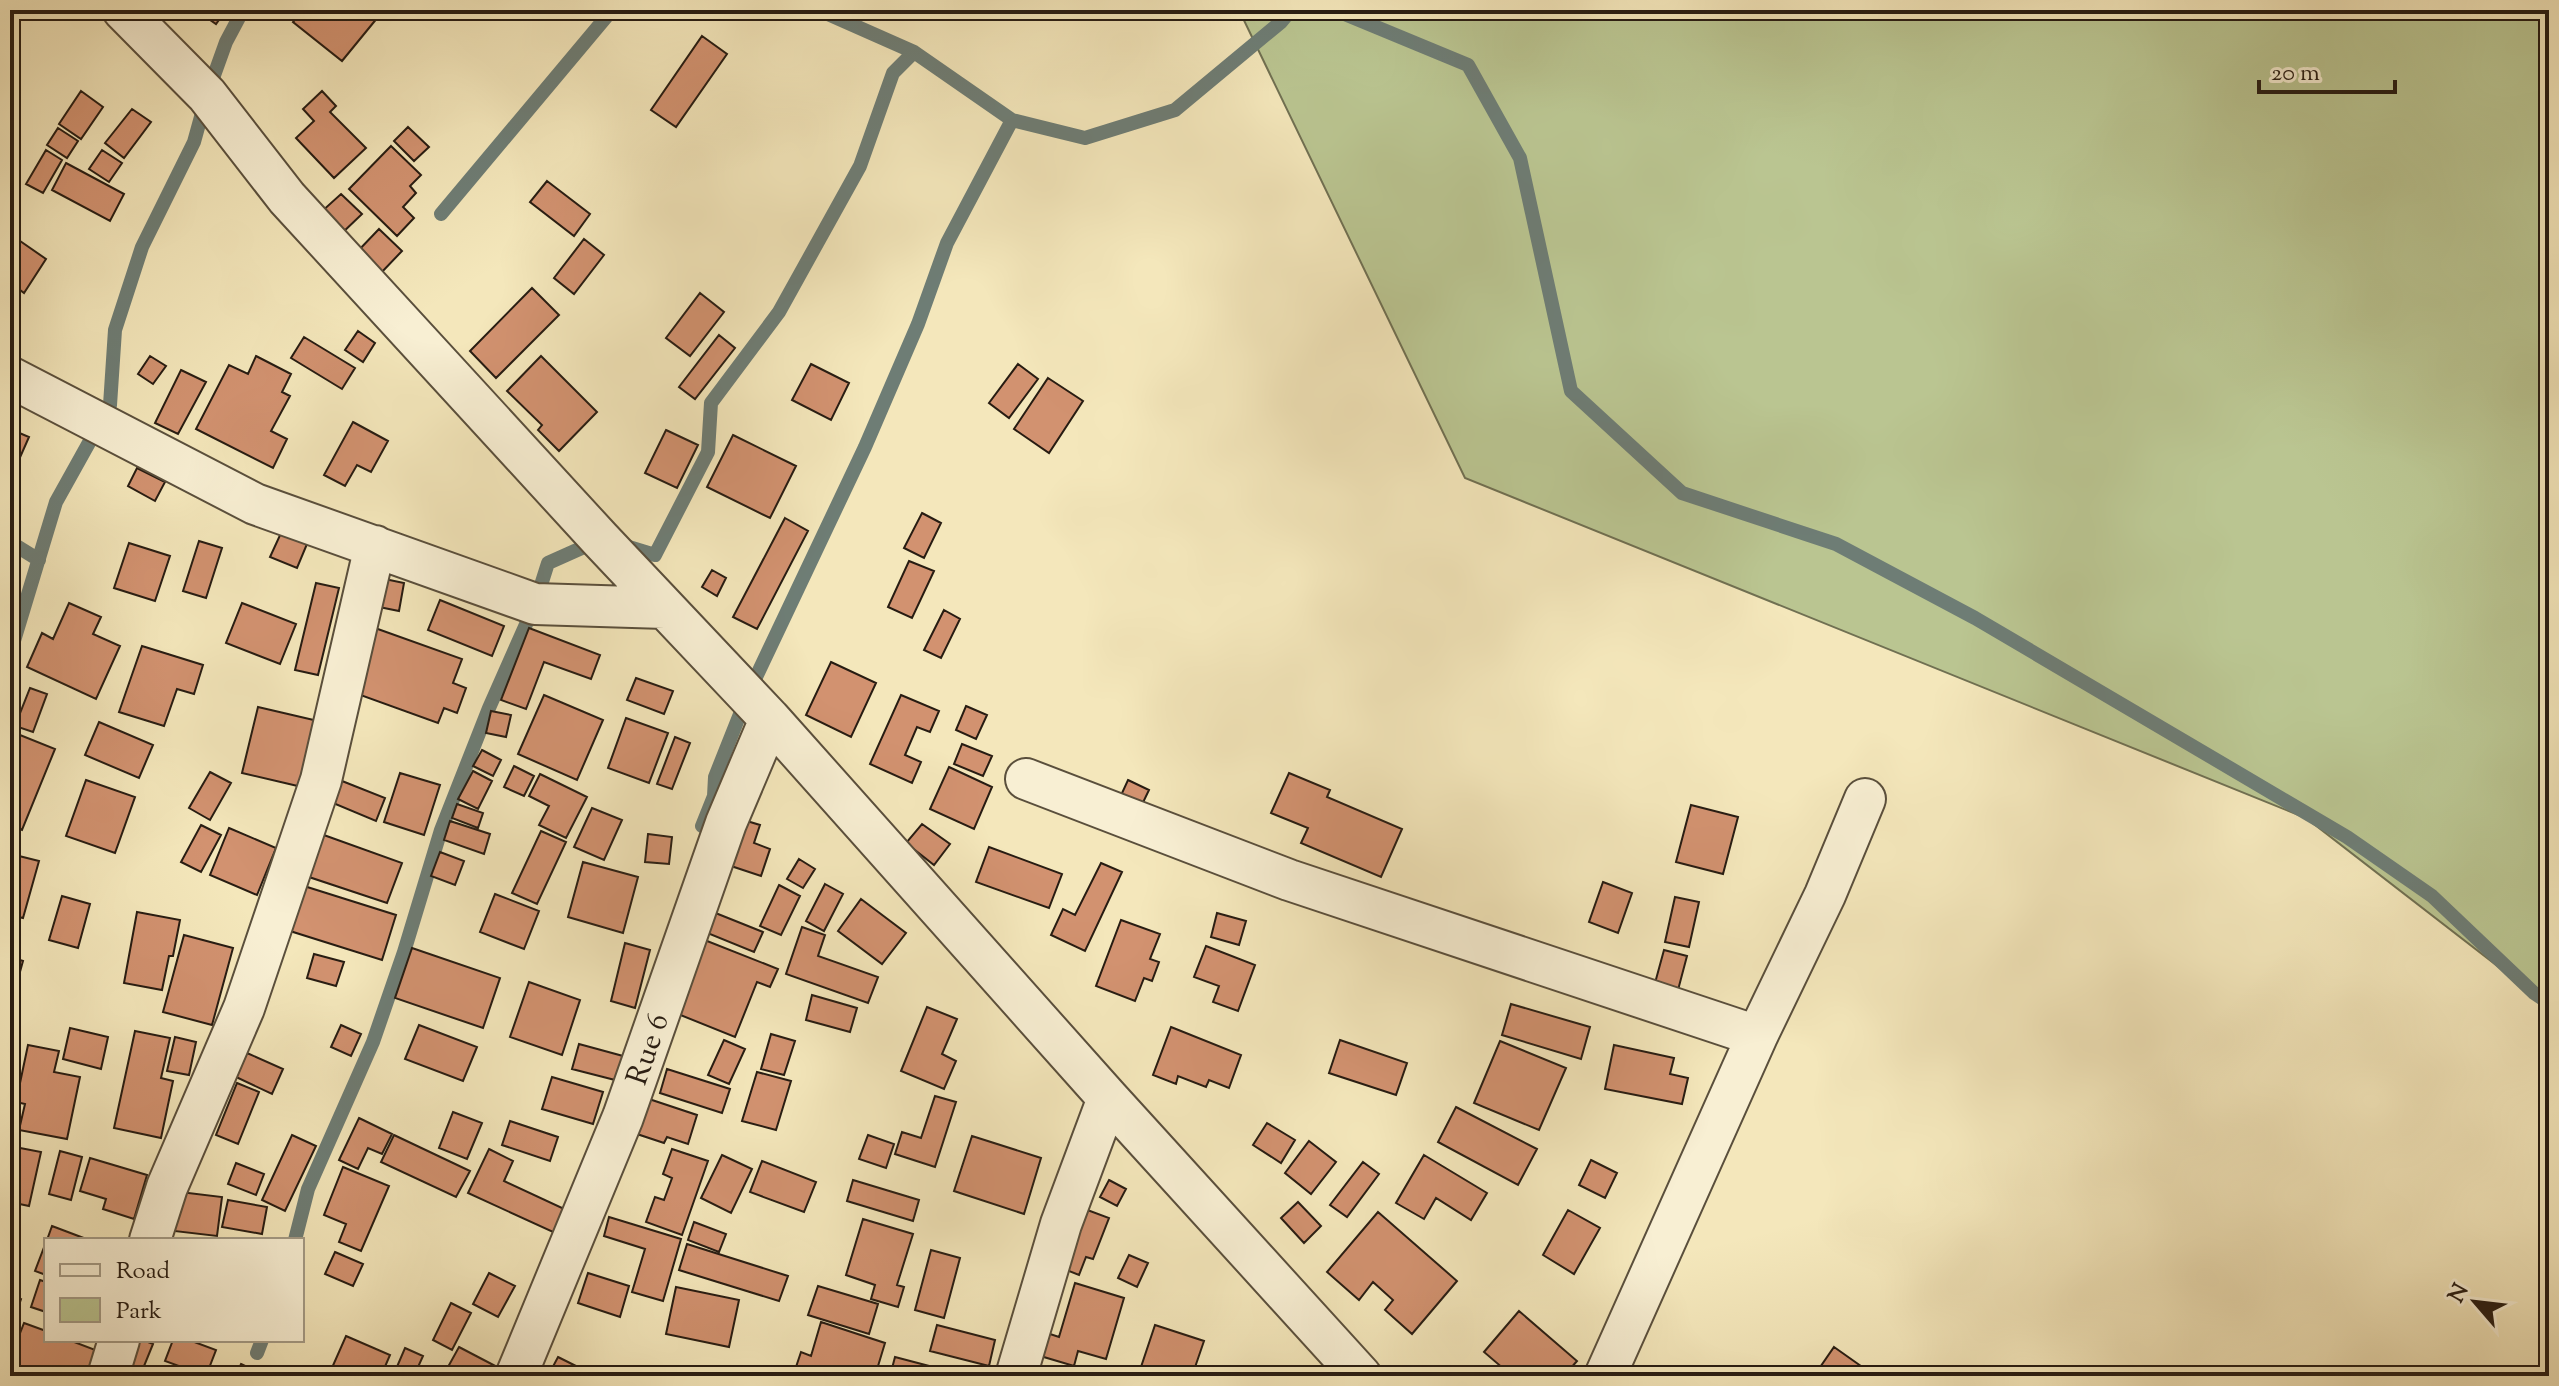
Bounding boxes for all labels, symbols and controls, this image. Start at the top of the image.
scale bar [2259,44,2395,94]
text: 20 m [2271,57,2320,91]
street label: Rue 6 [617,1008,682,1091]
legend [44,1238,304,1342]
text: Road [116,1255,170,1289]
north arrow [2435,1262,2515,1342]
text: N [2442,1278,2478,1309]
text: Park [116,1295,162,1329]

